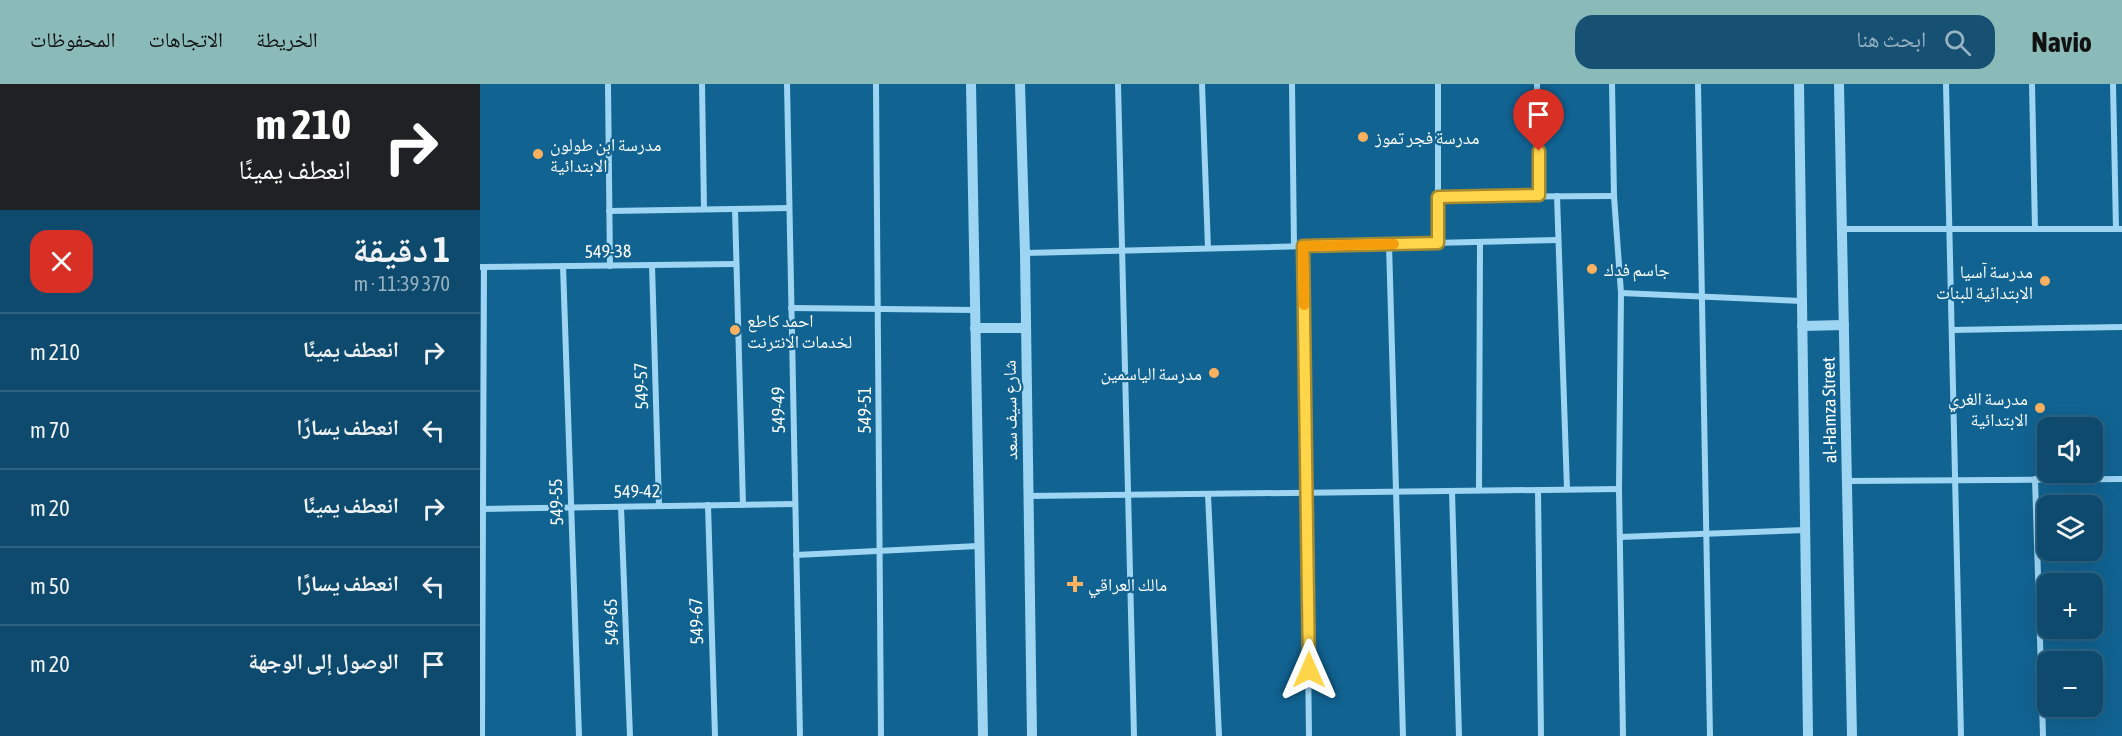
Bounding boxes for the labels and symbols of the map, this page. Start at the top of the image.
pin [1513,89,1564,151]
place label: مدرسة فجر تموز [1374,127,1479,148]
marker: مدرسة فجر تموز [1356,130,1370,144]
place label: مدرسة ابن طولون الابتدائية [550,134,661,176]
marker: مدرسة ابن طولون الابتدائية [531,147,545,161]
street label: 549-38 [584,240,632,262]
place label: جاسم فدك [1604,259,1670,282]
place label: مدرسة آسيا الابتدائية للبنات [1936,261,2033,303]
marker: جاسم فدك [1585,262,1599,276]
marker: مدرسة آسيا الابتدائية للبنات [2038,274,2052,288]
place label: احمد كاطع لخدمات الانترنت [747,310,852,352]
marker: احمد كاطع لخدمات الانترنت [728,323,742,337]
street label: al-Hamza Street [1818,357,1840,463]
street label: شارع سيف سعد [999,360,1022,460]
street label: 549-57 [630,362,652,410]
place label: مدرسة الياسمين [1100,363,1202,385]
marker: مدرسة الياسمين [1207,366,1221,380]
street label: 549-49 [767,386,789,434]
street label: 549-51 [854,387,875,433]
place label: مدرسة الغري الابتدائية [1948,388,2028,430]
marker: مدرسة الغري الابتدائية [2033,401,2047,415]
street label: 549-55 [545,478,567,526]
street label: 549-42 [613,480,661,502]
place label: مالك العراقي [1088,574,1167,599]
marker: مالك العراقي [1066,575,1084,593]
street label: 549-67 [685,597,707,645]
street label: 549-65 [600,598,622,646]
position arrow [1277,638,1341,702]

